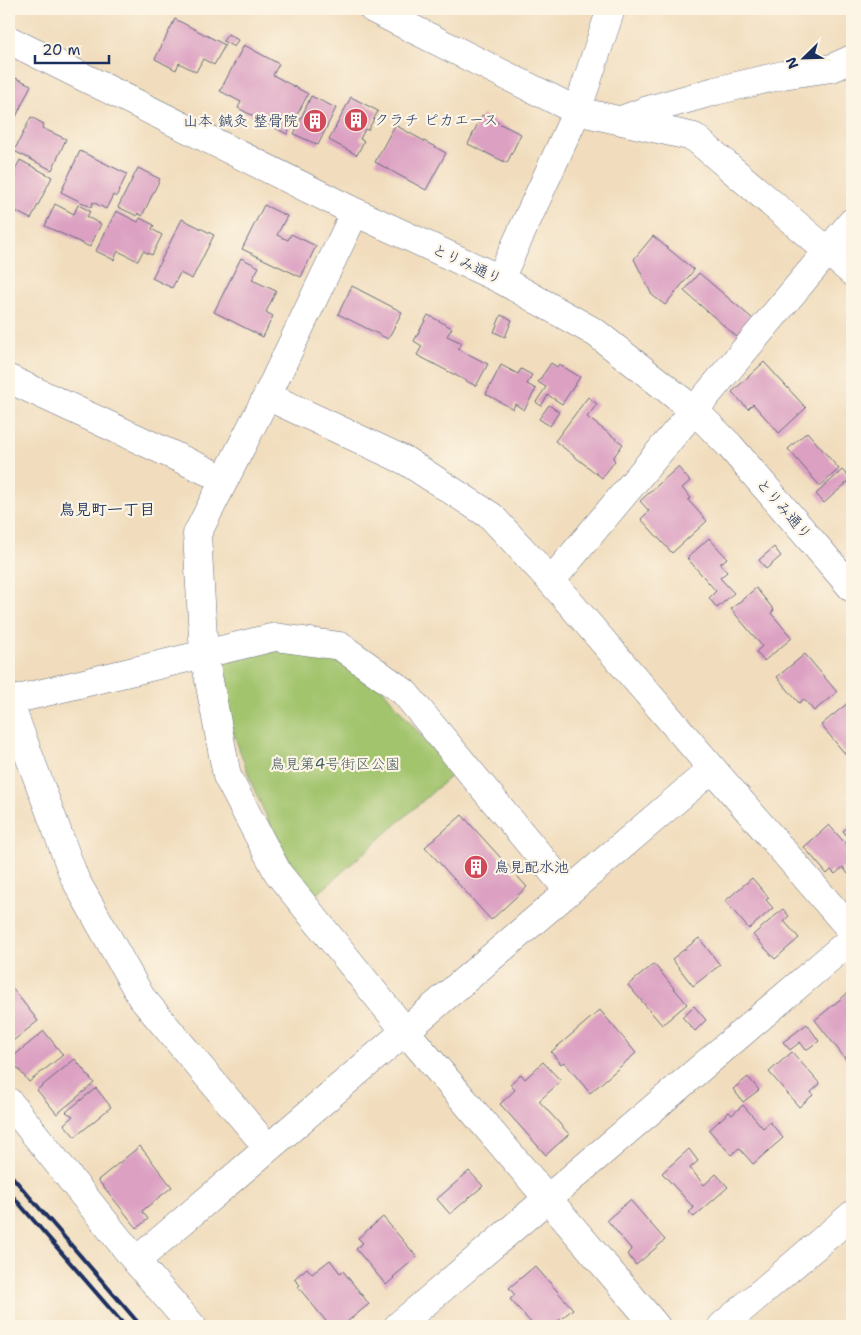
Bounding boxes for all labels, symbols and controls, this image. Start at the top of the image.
scale bar [35,32,109,64]
north arrow [778,32,828,82]
text: 20 m [42,40,81,60]
text: N [782,54,802,72]
building icon: クラチ ピカエース [343,107,369,133]
building icon: 山本 鍼灸 整骨院 [302,108,328,134]
place label: クラチ ピカエース [374,110,498,130]
place label: 山本 鍼灸 整骨院 [183,111,298,131]
street label: とりみ通り [429,239,505,289]
street label: とりみ通り [752,474,816,544]
district label: 鳥見町一丁目 [59,499,155,520]
park label: 鳥見第4号街区公園 [270,754,400,774]
building icon: 鳥見配水池 [463,854,489,880]
place label: 鳥見配水池 [494,857,569,877]

